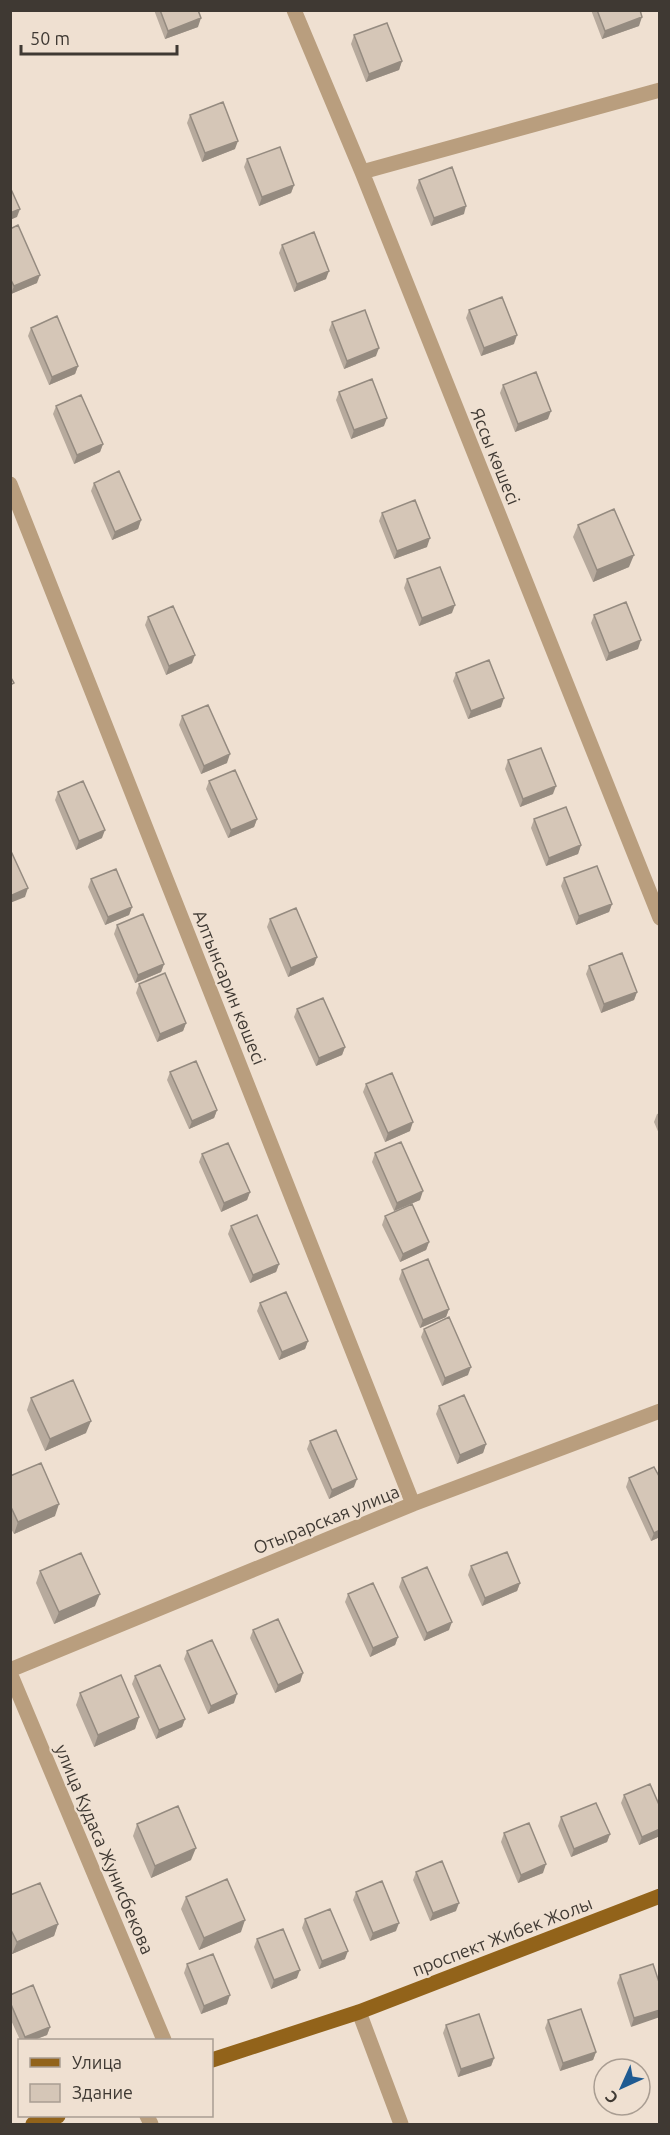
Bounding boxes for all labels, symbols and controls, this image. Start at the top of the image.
scale bar [21,18,177,56]
text: 50 m [30,28,70,48]
street label: Яссы көшесі [468,405,524,507]
street label: Алтынсарин көшесі [190,907,270,1067]
street label: Отырарская улица [250,1481,402,1557]
street label: улица Кудаса Жунисбекова [52,1741,158,1957]
street label: проспект Жибек Жолы [409,1892,595,1980]
legend [18,2039,213,2117]
text: Улица [72,2052,122,2072]
north arrow [592,2057,652,2117]
text: Здание [72,2082,133,2102]
text: С [601,2088,621,2108]

